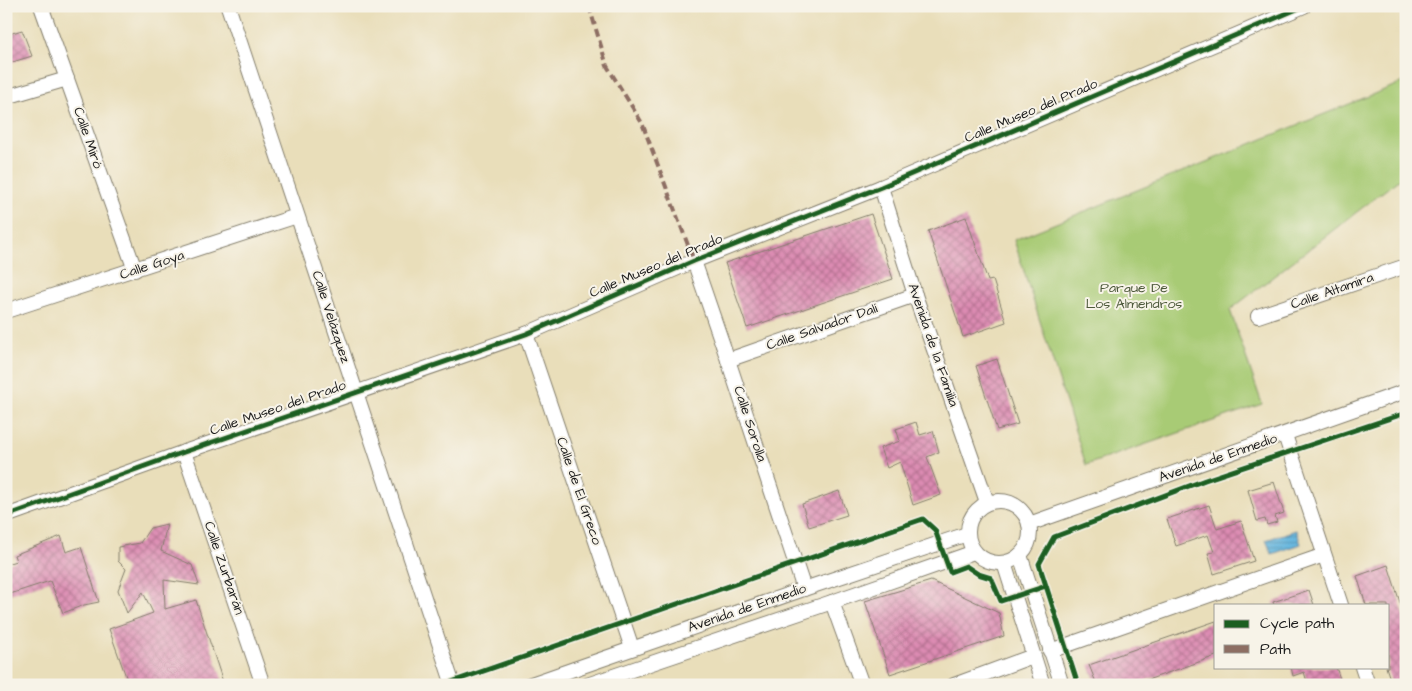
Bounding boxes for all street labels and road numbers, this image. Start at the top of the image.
street label: Calle Museo del Prado [961,74,1101,148]
street label: Calle Miró [68,105,108,172]
street label: Calle Museo del Prado [586,229,726,303]
street label: Calle Goya [117,245,187,285]
street label: Calle Altamira [1288,267,1376,315]
street label: Calle Velázquez [307,268,355,366]
street label: Avenida de la Familia [902,281,964,409]
street label: Calle Salvador Dalí [764,298,881,355]
street label: Calle Museo del Prado [207,375,349,441]
street label: Calle Sorolla [728,384,772,464]
street label: Avenida de Enmedio [1156,428,1280,488]
street label: Calle de El Greco [551,434,607,548]
street label: Calle Zurbarán [199,519,249,617]
street label: Avenida de Enmedio [685,578,809,638]

